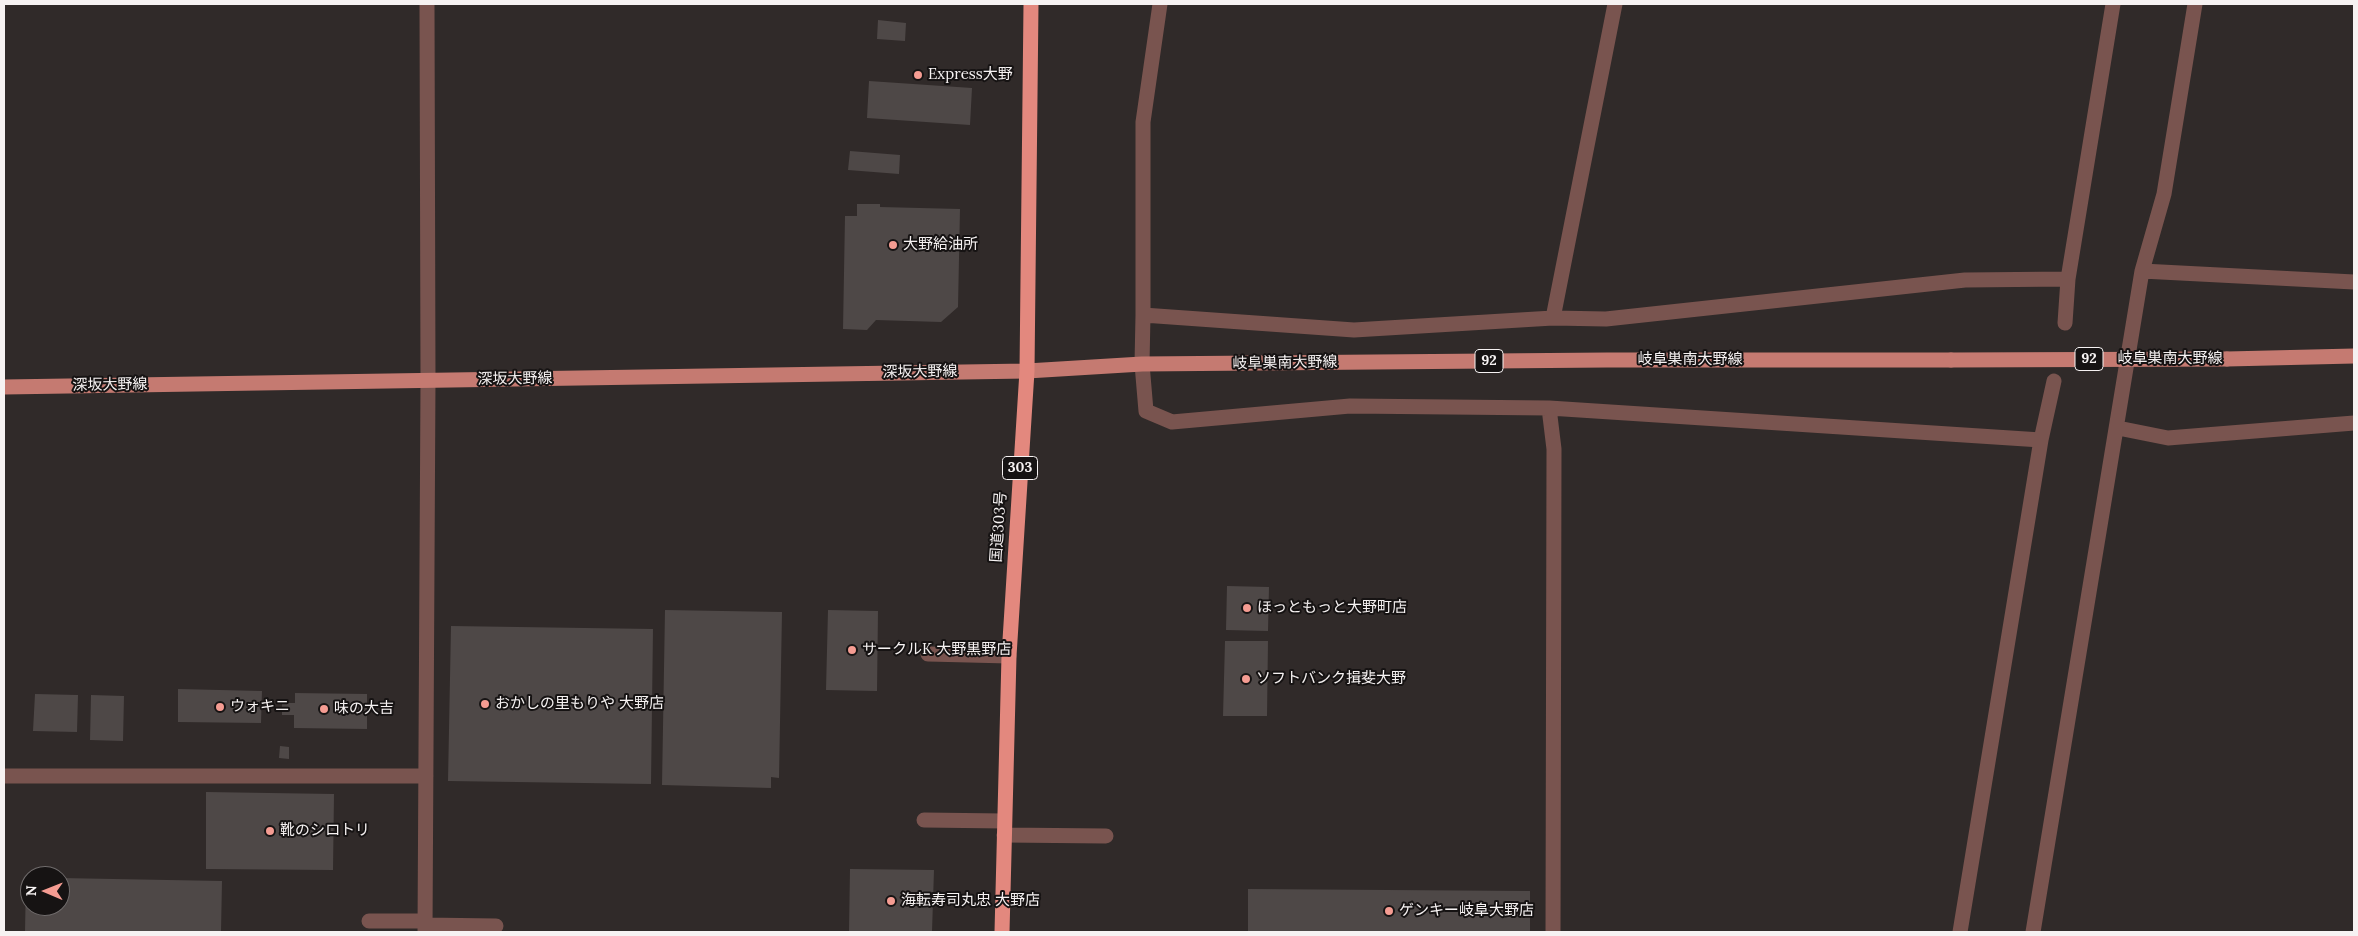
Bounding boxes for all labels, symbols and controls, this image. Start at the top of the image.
place label: Express大野 [928,66,1013,84]
marker: Express大野 [912,69,924,81]
place label: 大野給油所 [903,236,978,254]
marker: 大野給油所 [887,239,899,251]
road number: 92 [2075,348,2103,370]
road number: 92 [1475,350,1503,372]
street label: 岐阜巣南大野線 [2118,350,2222,368]
street label: 岐阜巣南大野線 [1638,351,1742,369]
street label: 岐阜巣南大野線 [1232,353,1338,373]
street label: 深坂大野線 [882,362,958,382]
street label: 深坂大野線 [477,369,553,389]
street label: 深坂大野線 [72,375,148,395]
road number: 303 [1002,456,1038,479]
street label: 国道303号 [988,491,1010,563]
place label: ほっともっと大野町店 [1257,599,1407,617]
marker: ほっともっと大野町店 [1241,602,1253,614]
place label: サークルK 大野黒野店 [862,641,1011,659]
marker: サークルK 大野黒野店 [846,644,858,656]
place label: ソフトバンク揖斐大野 [1256,670,1406,688]
marker: ソフトバンク揖斐大野 [1240,673,1252,685]
place label: おかしの里もりや 大野店 [495,695,664,713]
place label: ウォキニ [230,698,290,716]
marker: おかしの里もりや 大野店 [479,698,491,710]
place label: 味の大吉 [334,700,394,718]
marker: ウォキニ [214,701,226,713]
marker: 味の大吉 [318,703,330,715]
place label: 靴のシロトリ [280,822,370,840]
marker: 靴のシロトリ [264,825,276,837]
north arrow [20,866,70,916]
text: N [22,885,40,896]
place label: 海転寿司丸忠 大野店 [901,892,1040,910]
marker: 海転寿司丸忠 大野店 [885,895,897,907]
place label: ゲンキー岐阜大野店 [1399,902,1534,920]
marker: ゲンキー岐阜大野店 [1383,905,1395,917]

